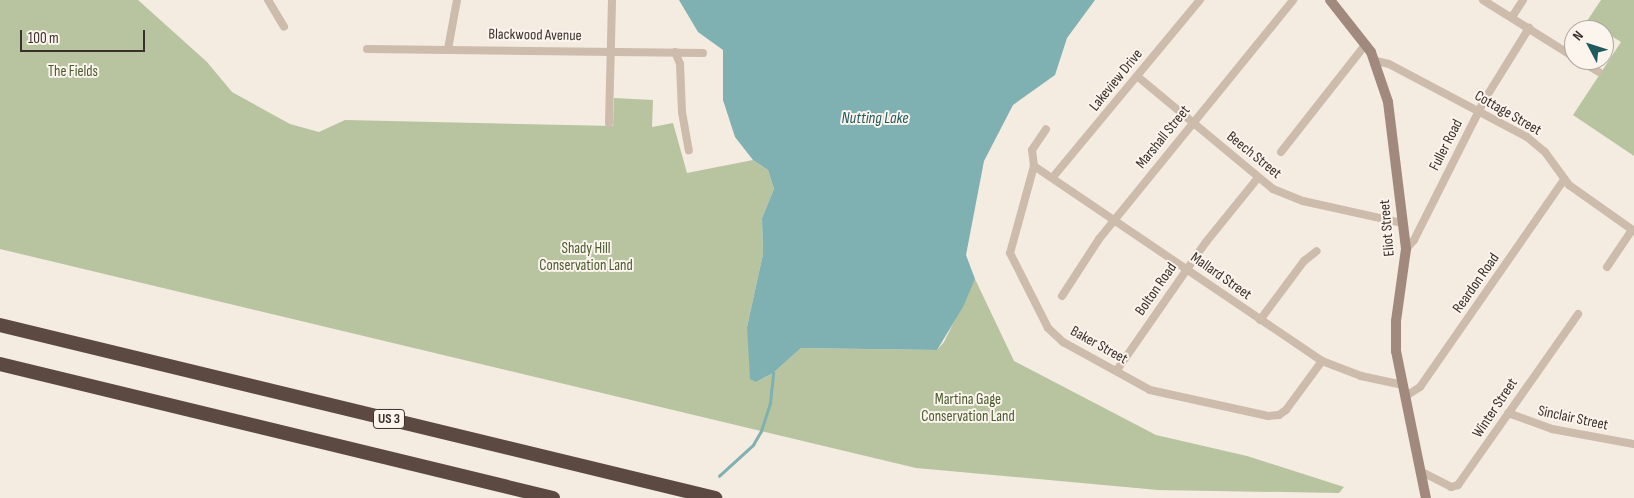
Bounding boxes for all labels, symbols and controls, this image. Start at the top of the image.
scale bar [22,20,148,52]
north arrow [1564,20,1614,70]
street label: Blackwood Avenue [488,25,582,45]
text: N [1569,27,1587,44]
text: 100 m [28,29,59,48]
street label: Lakeview Drive [1086,45,1146,115]
park label: The Fields [48,63,98,81]
street label: Cottage Street [1471,87,1545,139]
street label: Marshall Street [1132,102,1194,172]
water label: Nutting Lake [842,109,908,129]
street label: Fuller Road [1425,116,1467,174]
street label: Beech Street [1223,127,1285,183]
street label: Eliot Street [1376,199,1398,257]
park label: Shady Hill Conservation Land [539,239,633,274]
street label: Mallard Street [1187,248,1255,304]
street label: Reardon Road [1449,250,1503,316]
street label: Bolton Road [1131,259,1181,319]
street label: Baker Street [1067,322,1131,368]
street label: Winter Street [1469,375,1521,441]
park label: Martina Gage Conservation Land [921,390,1015,425]
street label: Sinclair Street [1536,402,1610,434]
road number: US 3 [373,408,405,430]

